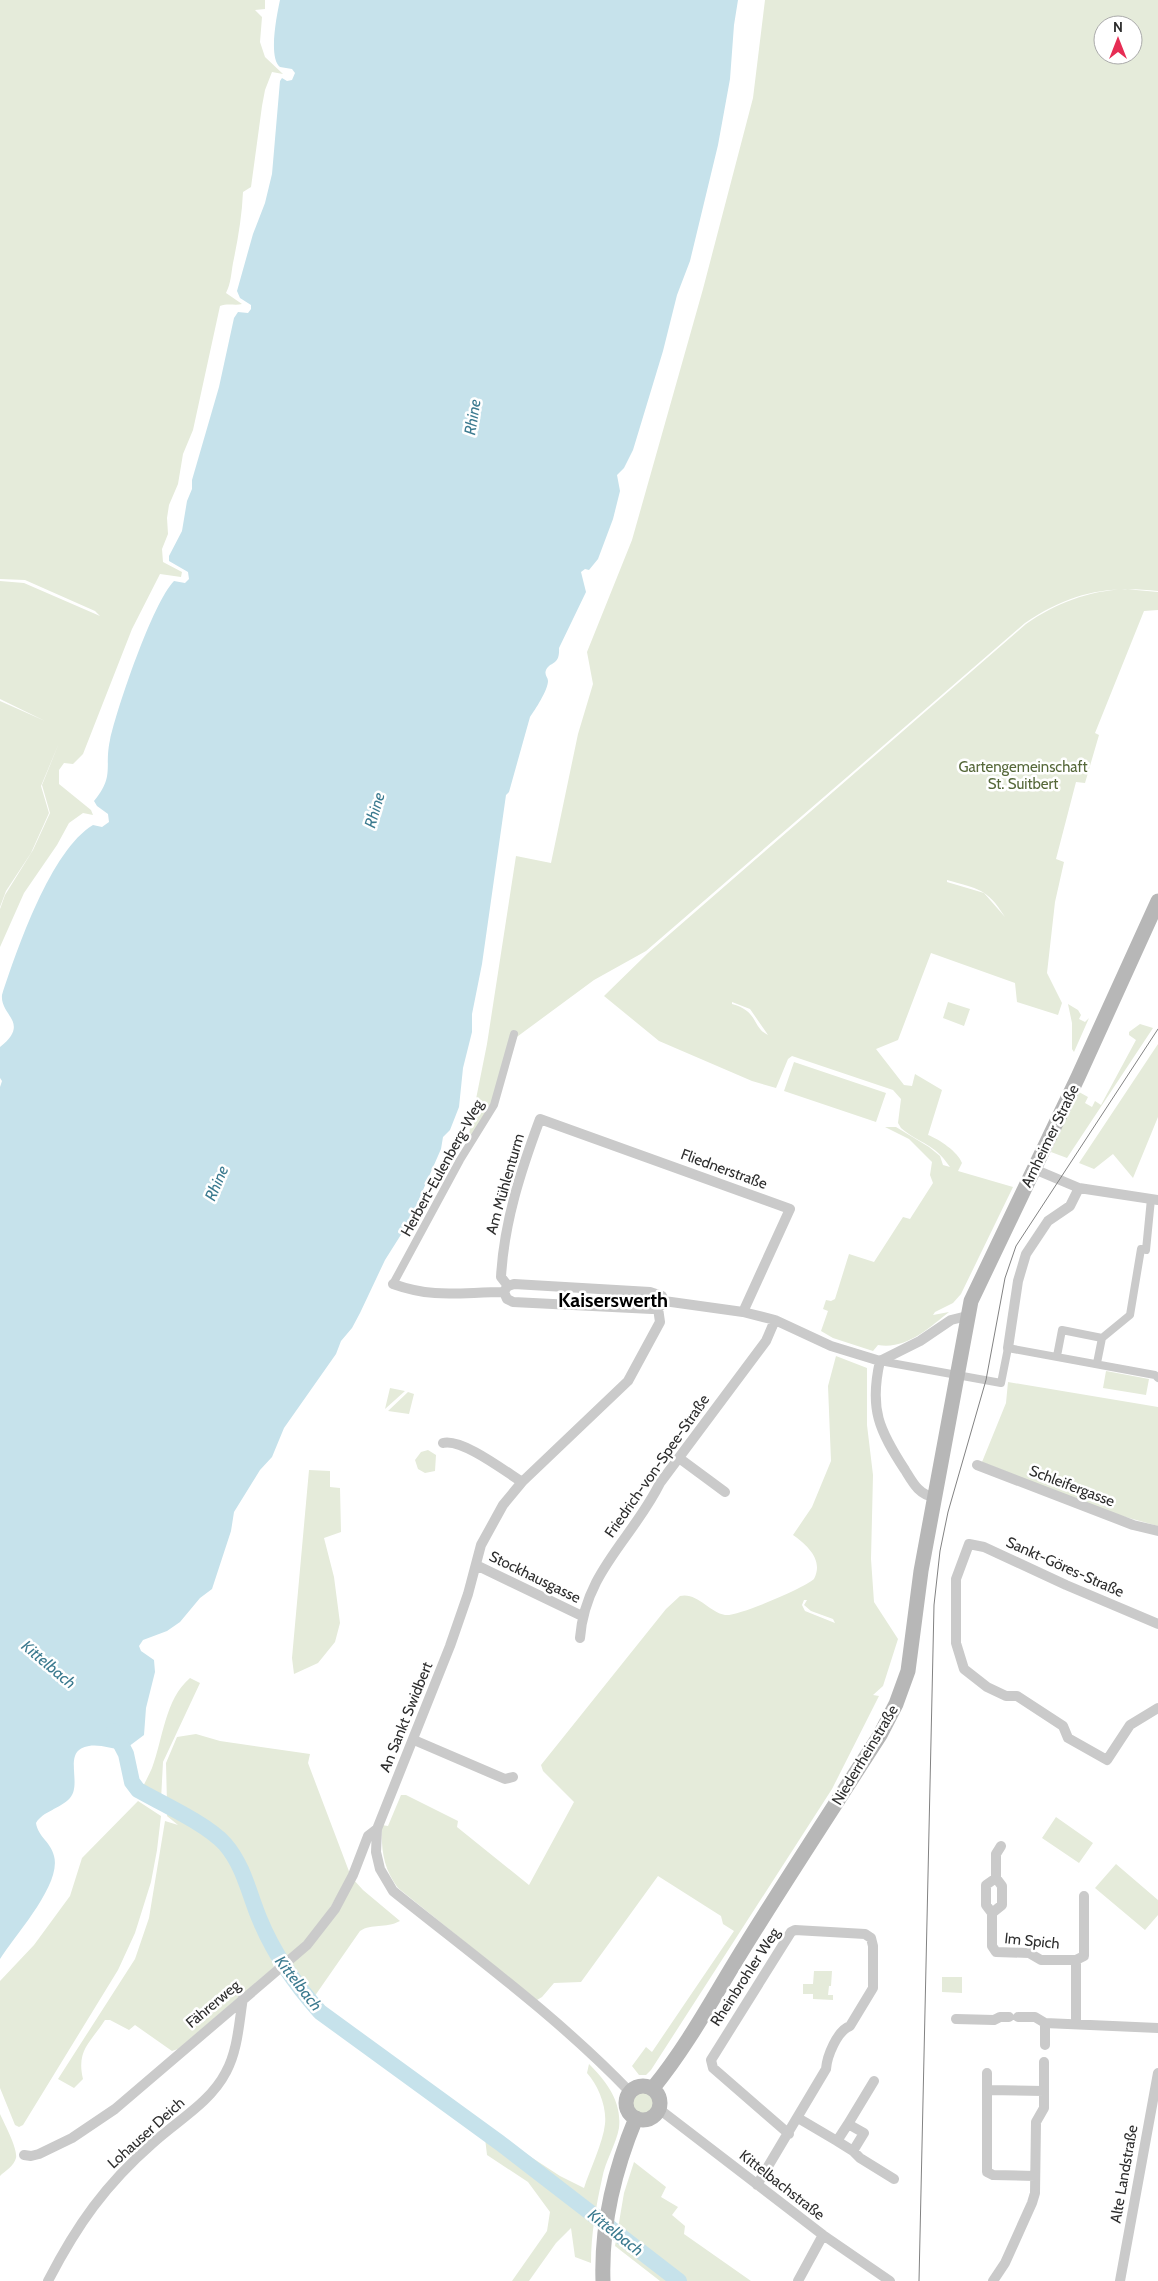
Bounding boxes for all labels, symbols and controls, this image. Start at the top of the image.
north arrow [1093,15,1143,65]
text: N [1113,18,1123,36]
water label: Rhine [460,398,485,436]
park label: Gartengemeinschaft St. Suitbert [959,758,1087,793]
water label: Rhine [360,790,389,830]
street label: Arnheimer Straße [1017,1081,1083,1190]
street label: Herbert-Eulenberg-Weg [397,1096,487,1239]
street label: Am Mühlenturm [482,1132,528,1236]
street label: Fliednerstraße [678,1145,770,1193]
water label: Rhine [201,1163,232,1203]
district label: Kaiserswerth [558,1288,668,1312]
street label: Friedrich-von-Spee-Straße [601,1391,713,1541]
street label: Schleifergasse [1027,1461,1118,1511]
street label: Sankt-Göres-Straße [1003,1533,1127,1601]
street label: Stockhausgasse [486,1547,584,1607]
water label: Kittelbach [18,1636,80,1692]
street label: An Sankt Swidbert [376,1659,436,1775]
street label: Niederrheinstraße [828,1701,902,1808]
street label: Rheinbrohler Weg [707,1924,784,2030]
street label: Im Spich [1004,1929,1060,1953]
water label: Kittelbach [271,1952,326,2015]
street label: Fährerweg [182,1976,244,2032]
street label: Lohauser Deich [104,2094,188,2172]
street label: Alte Landstraße [1107,2123,1142,2225]
street label: Kittelbachstraße [736,2146,828,2224]
water label: Kittelbach [584,2205,647,2260]

